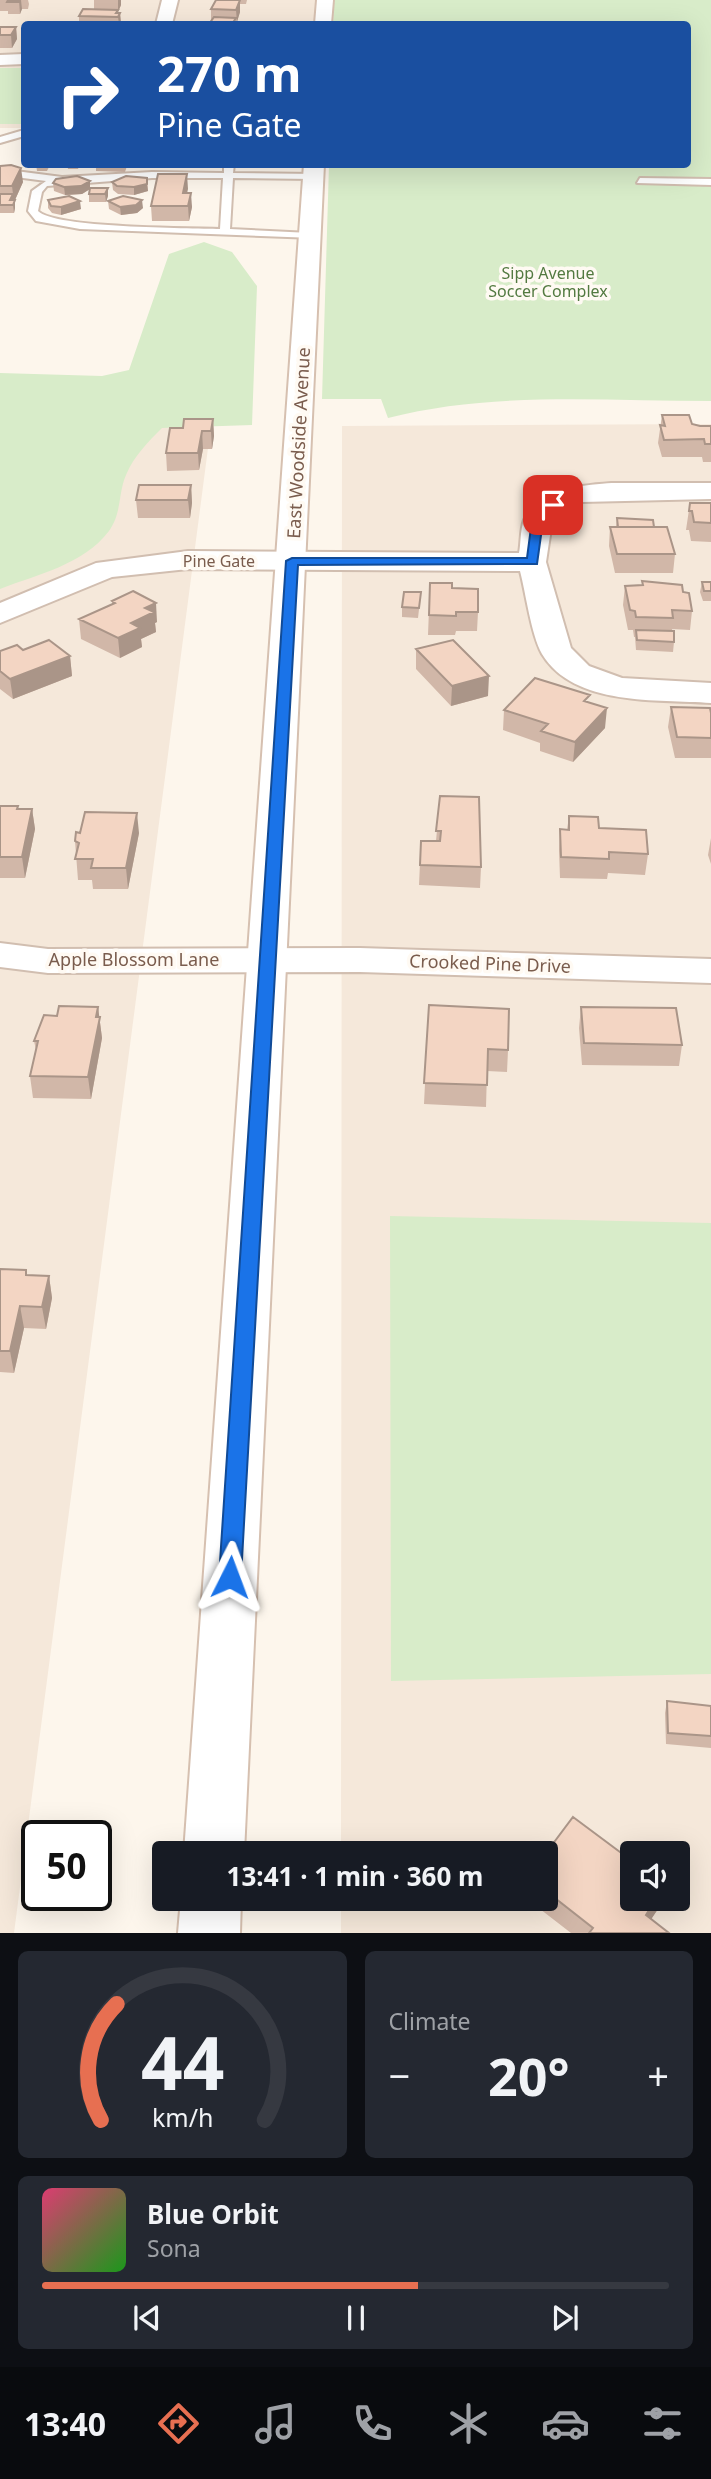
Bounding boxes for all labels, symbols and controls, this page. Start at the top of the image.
text: 270 m [157,40,302,106]
icon: right [42,49,133,140]
text: Pine Gate [157,103,302,146]
park label: Sipp Avenue Soccer Complex [488,262,608,302]
street label: East Woodside Avenue [281,347,315,539]
pin [523,475,583,535]
icon: arrive [534,486,572,524]
street label: Pine Gate [183,550,255,572]
street label: Apple Blossom Lane [49,947,219,971]
street label: Crooked Pine Drive [409,948,571,978]
position arrow [193,1540,267,1614]
speed limit sign: 50 [21,1820,112,1911]
map controls [620,1841,690,1911]
button: sound [620,1841,690,1911]
text: 13:41 · 1 min · 360 m [227,1858,483,1894]
text: Climate [389,2005,471,2037]
text: 44 [141,2013,224,2112]
text: 20° [488,2040,570,2111]
text: − [389,2049,410,2101]
text: + [647,2049,669,2101]
text: km/h [151,2100,213,2134]
text: Blue Orbit [147,2196,279,2232]
text: Sona [147,2232,201,2264]
icon: previous [128,2299,166,2337]
icon: pause [337,2299,375,2337]
icon: next [546,2299,584,2337]
icon: directions [154,2399,203,2448]
icon: music [251,2399,300,2448]
icon: phone [348,2399,397,2448]
icon: climate [444,2399,493,2448]
icon: car [541,2399,590,2448]
icon: filters [638,2399,687,2448]
text: 13:40 [24,2402,106,2445]

